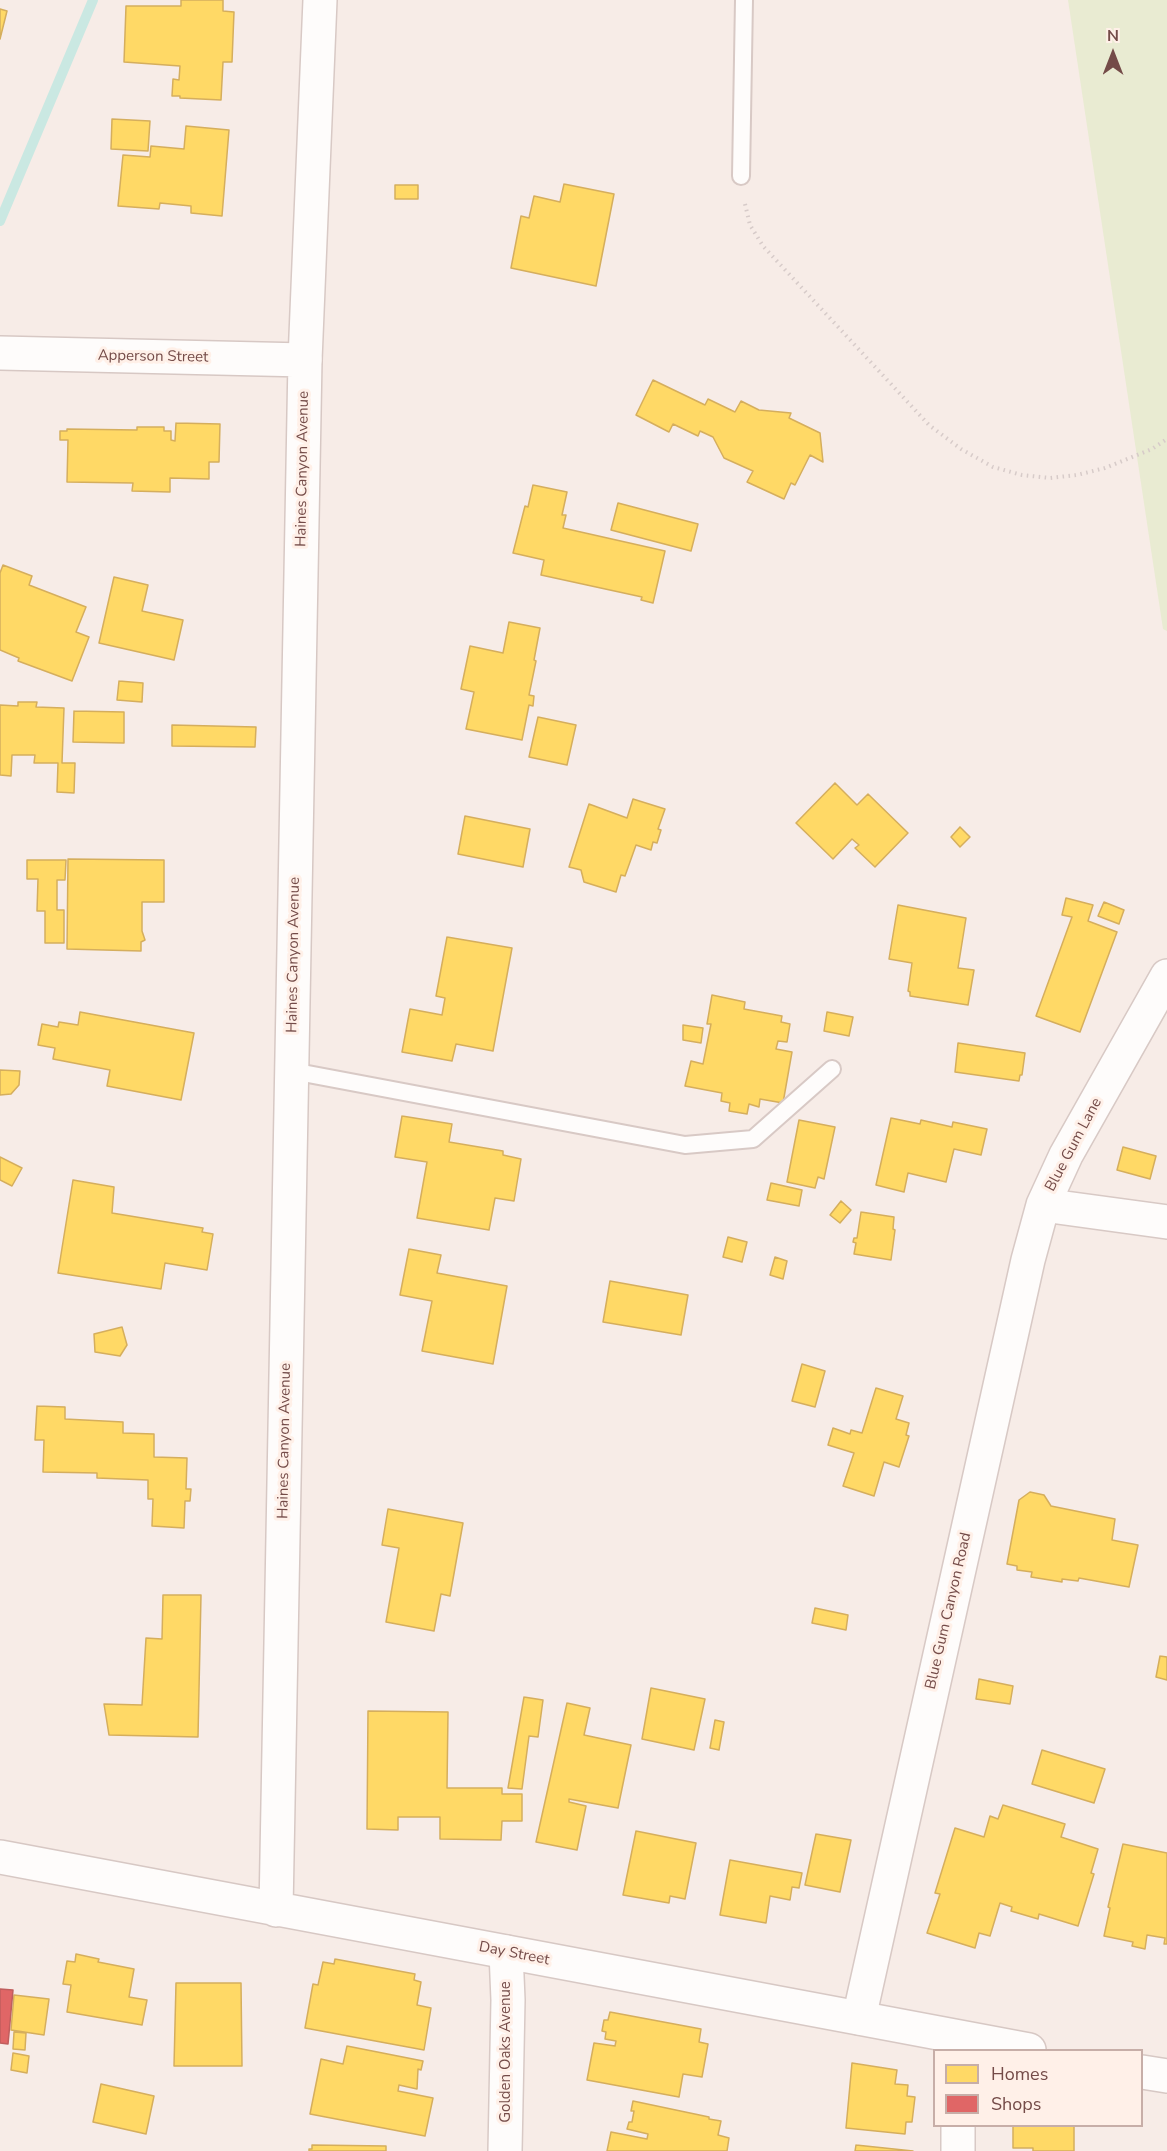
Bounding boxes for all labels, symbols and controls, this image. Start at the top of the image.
north arrow [1083,24,1143,84]
text: N [1107,25,1119,47]
street label: Apperson Street [98,347,208,367]
street label: Haines Canyon Avenue [293,391,313,547]
street label: Haines Canyon Avenue [284,877,304,1033]
street label: Blue Gum Lane [1042,1095,1106,1195]
street label: Haines Canyon Avenue [275,1363,295,1519]
street label: Blue Gum Canyon Road [922,1531,976,1691]
street label: Day Street [477,1938,551,1970]
street label: Golden Oaks Avenue [497,1981,515,2123]
legend [933,2049,1143,2127]
text: Homes [991,2062,1048,2086]
text: Shops [991,2092,1041,2116]

